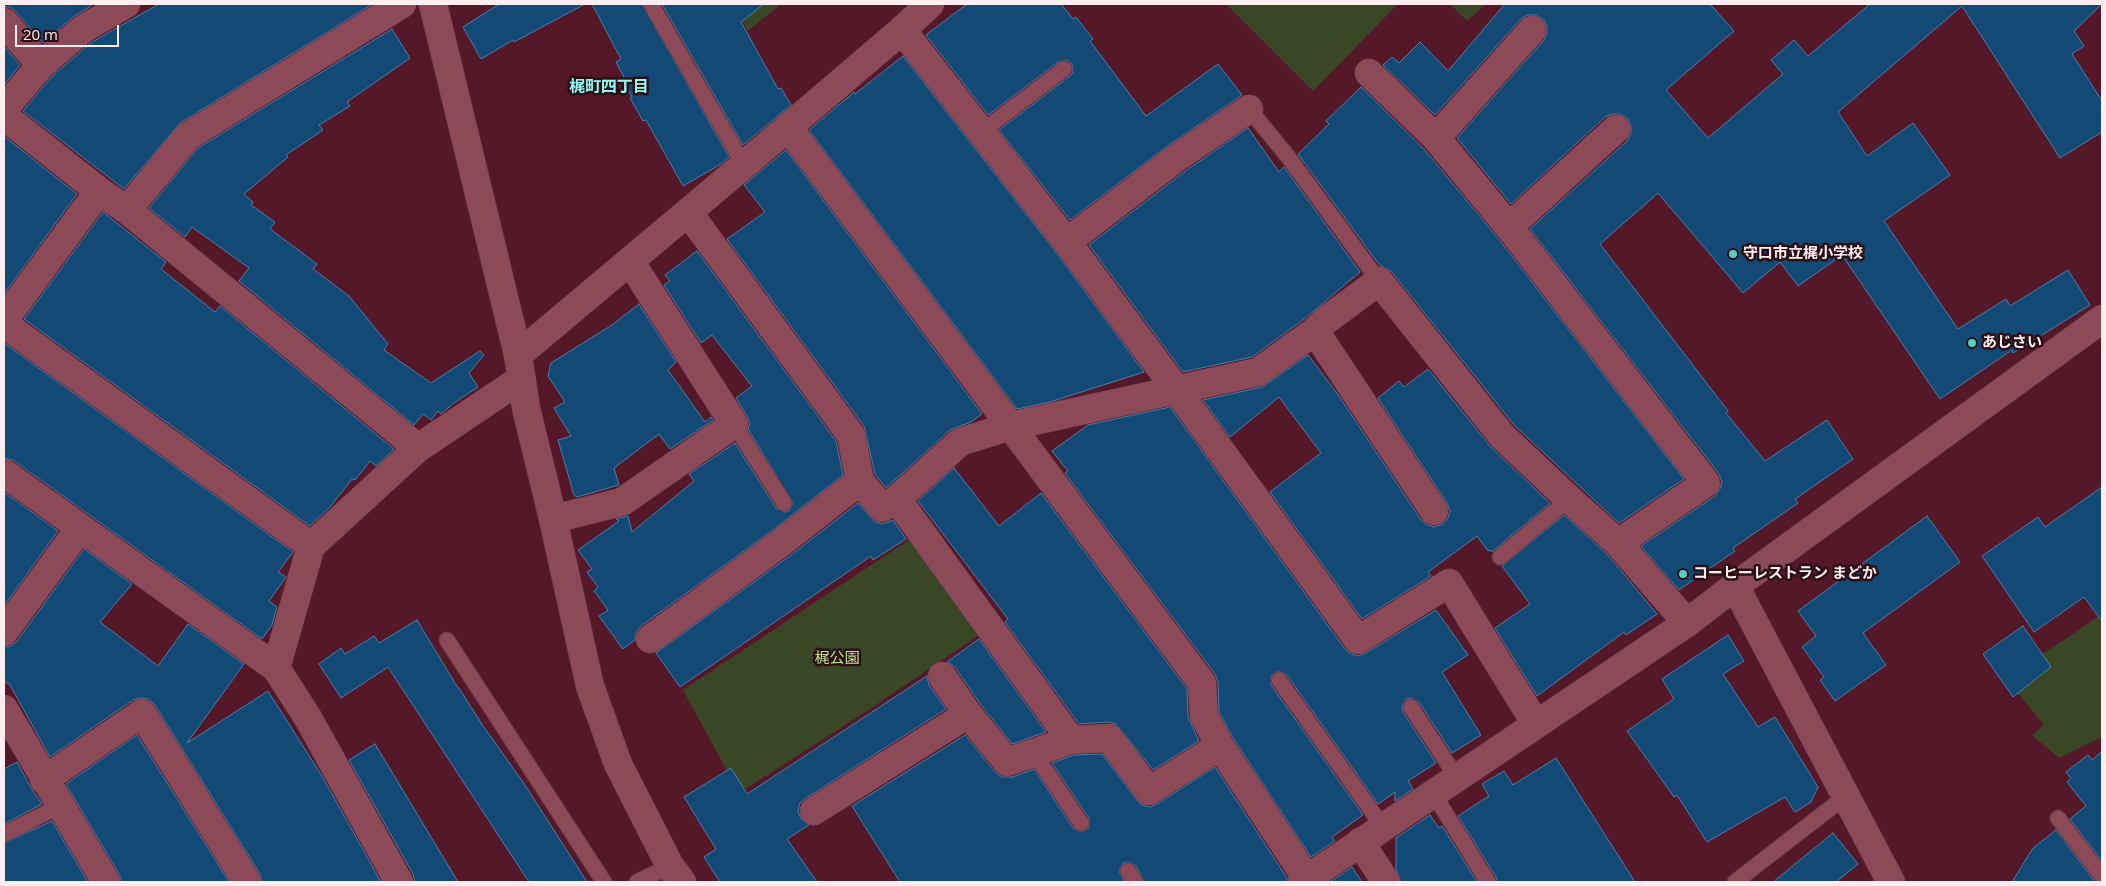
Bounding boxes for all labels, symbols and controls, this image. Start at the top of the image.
scale bar [18,15,121,47]
text: 20 m [23,24,58,44]
district label: 梶町四丁目 [569,77,649,97]
place label: 守口市立梶小学校 [1743,245,1863,263]
marker: 守口市立梶小学校 [1727,248,1739,260]
place label: あじさい [1982,334,2042,352]
marker: あじさい [1966,337,1978,349]
place label: コーヒーレストラン まどか [1693,565,1877,583]
marker: コーヒーレストラン まどか [1677,568,1689,580]
park label: 梶公園 [815,650,859,668]

